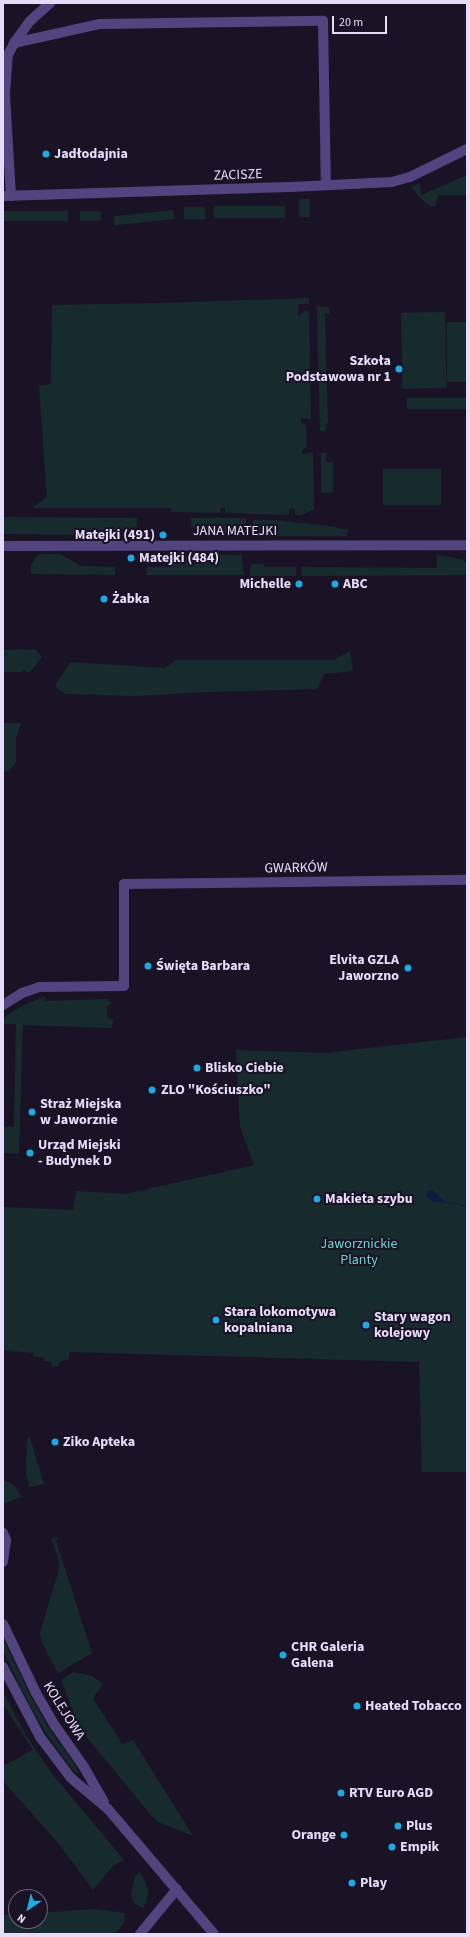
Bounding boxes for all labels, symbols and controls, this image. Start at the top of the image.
scale bar [334,8,389,34]
text: 20 m [339,14,363,31]
place label: Jadłodajnia [54,146,128,162]
marker: Jadłodajnia [41,149,51,159]
street label: ZACISZE [213,166,263,184]
place label: Szkoła Podstawowa nr 1 [286,353,391,386]
marker: Szkoła Podstawowa nr 1 [394,364,404,374]
street label: JANA MATEJKI [193,523,277,539]
place label: Matejki (491) [75,527,155,543]
marker: Matejki (491) [158,530,168,540]
place label: Matejki (484) [139,550,219,566]
marker: Matejki (484) [126,553,136,563]
place label: Michelle [239,576,291,592]
place label: ABC [343,576,368,592]
marker: Michelle [294,579,304,589]
marker: ABC [330,579,340,589]
place label: Żabka [112,591,150,607]
marker: Żabka [99,594,109,604]
street label: GWARKÓW [264,859,328,877]
place label: Elvita GZLA Jaworzno [329,952,399,984]
place label: Święta Barbara [156,958,250,974]
marker: Święta Barbara [143,961,153,971]
marker: Elvita GZLA Jaworzno [402,962,414,974]
place label: Blisko Ciebie [205,1060,284,1076]
marker: Blisko Ciebie [192,1063,202,1073]
place label: ZLO "Kościuszko" [161,1082,271,1098]
marker: ZLO "Kościuszko" [146,1084,158,1096]
place label: Straż Miejska w Jaworznie [40,1096,121,1128]
marker: Straż Miejska w Jaworznie [27,1107,37,1117]
place label: Urząd Miejski - Budynek D [38,1137,121,1170]
marker: Urząd Miejski - Budynek D [25,1148,35,1158]
place label: Makieta szybu [325,1191,413,1207]
marker: Makieta szybu [312,1194,322,1204]
park label: Jaworznickie Planty [321,1236,397,1268]
place label: Stara lokomotywa kopalniana [224,1304,336,1336]
place label: Stary wagon kolejowy [374,1309,451,1342]
marker: Stara lokomotywa kopalniana [211,1315,221,1325]
marker: Stary wagon kolejowy [361,1320,371,1330]
place label: Ziko Apteka [63,1434,135,1450]
marker: Ziko Apteka [50,1437,60,1447]
place label: CHR Galeria Galena [291,1639,364,1672]
marker: CHR Galeria Galena [278,1650,288,1660]
street label: KOLEJOWA [39,1679,89,1743]
place label: Heated Tobacco [365,1698,462,1714]
marker: Heated Tobacco [352,1701,362,1711]
place label: RTV Euro AGD [349,1785,433,1801]
marker: RTV Euro AGD [336,1788,346,1798]
place label: Plus [406,1818,433,1834]
marker: Plus [393,1821,403,1831]
place label: Orange [291,1827,336,1843]
marker: Orange [339,1830,349,1840]
place label: Empik [400,1839,439,1855]
marker: Empik [387,1842,397,1852]
place label: Play [360,1875,387,1891]
marker: Play [347,1878,357,1888]
north arrow [8,1889,48,1929]
text: N [14,1910,29,1927]

